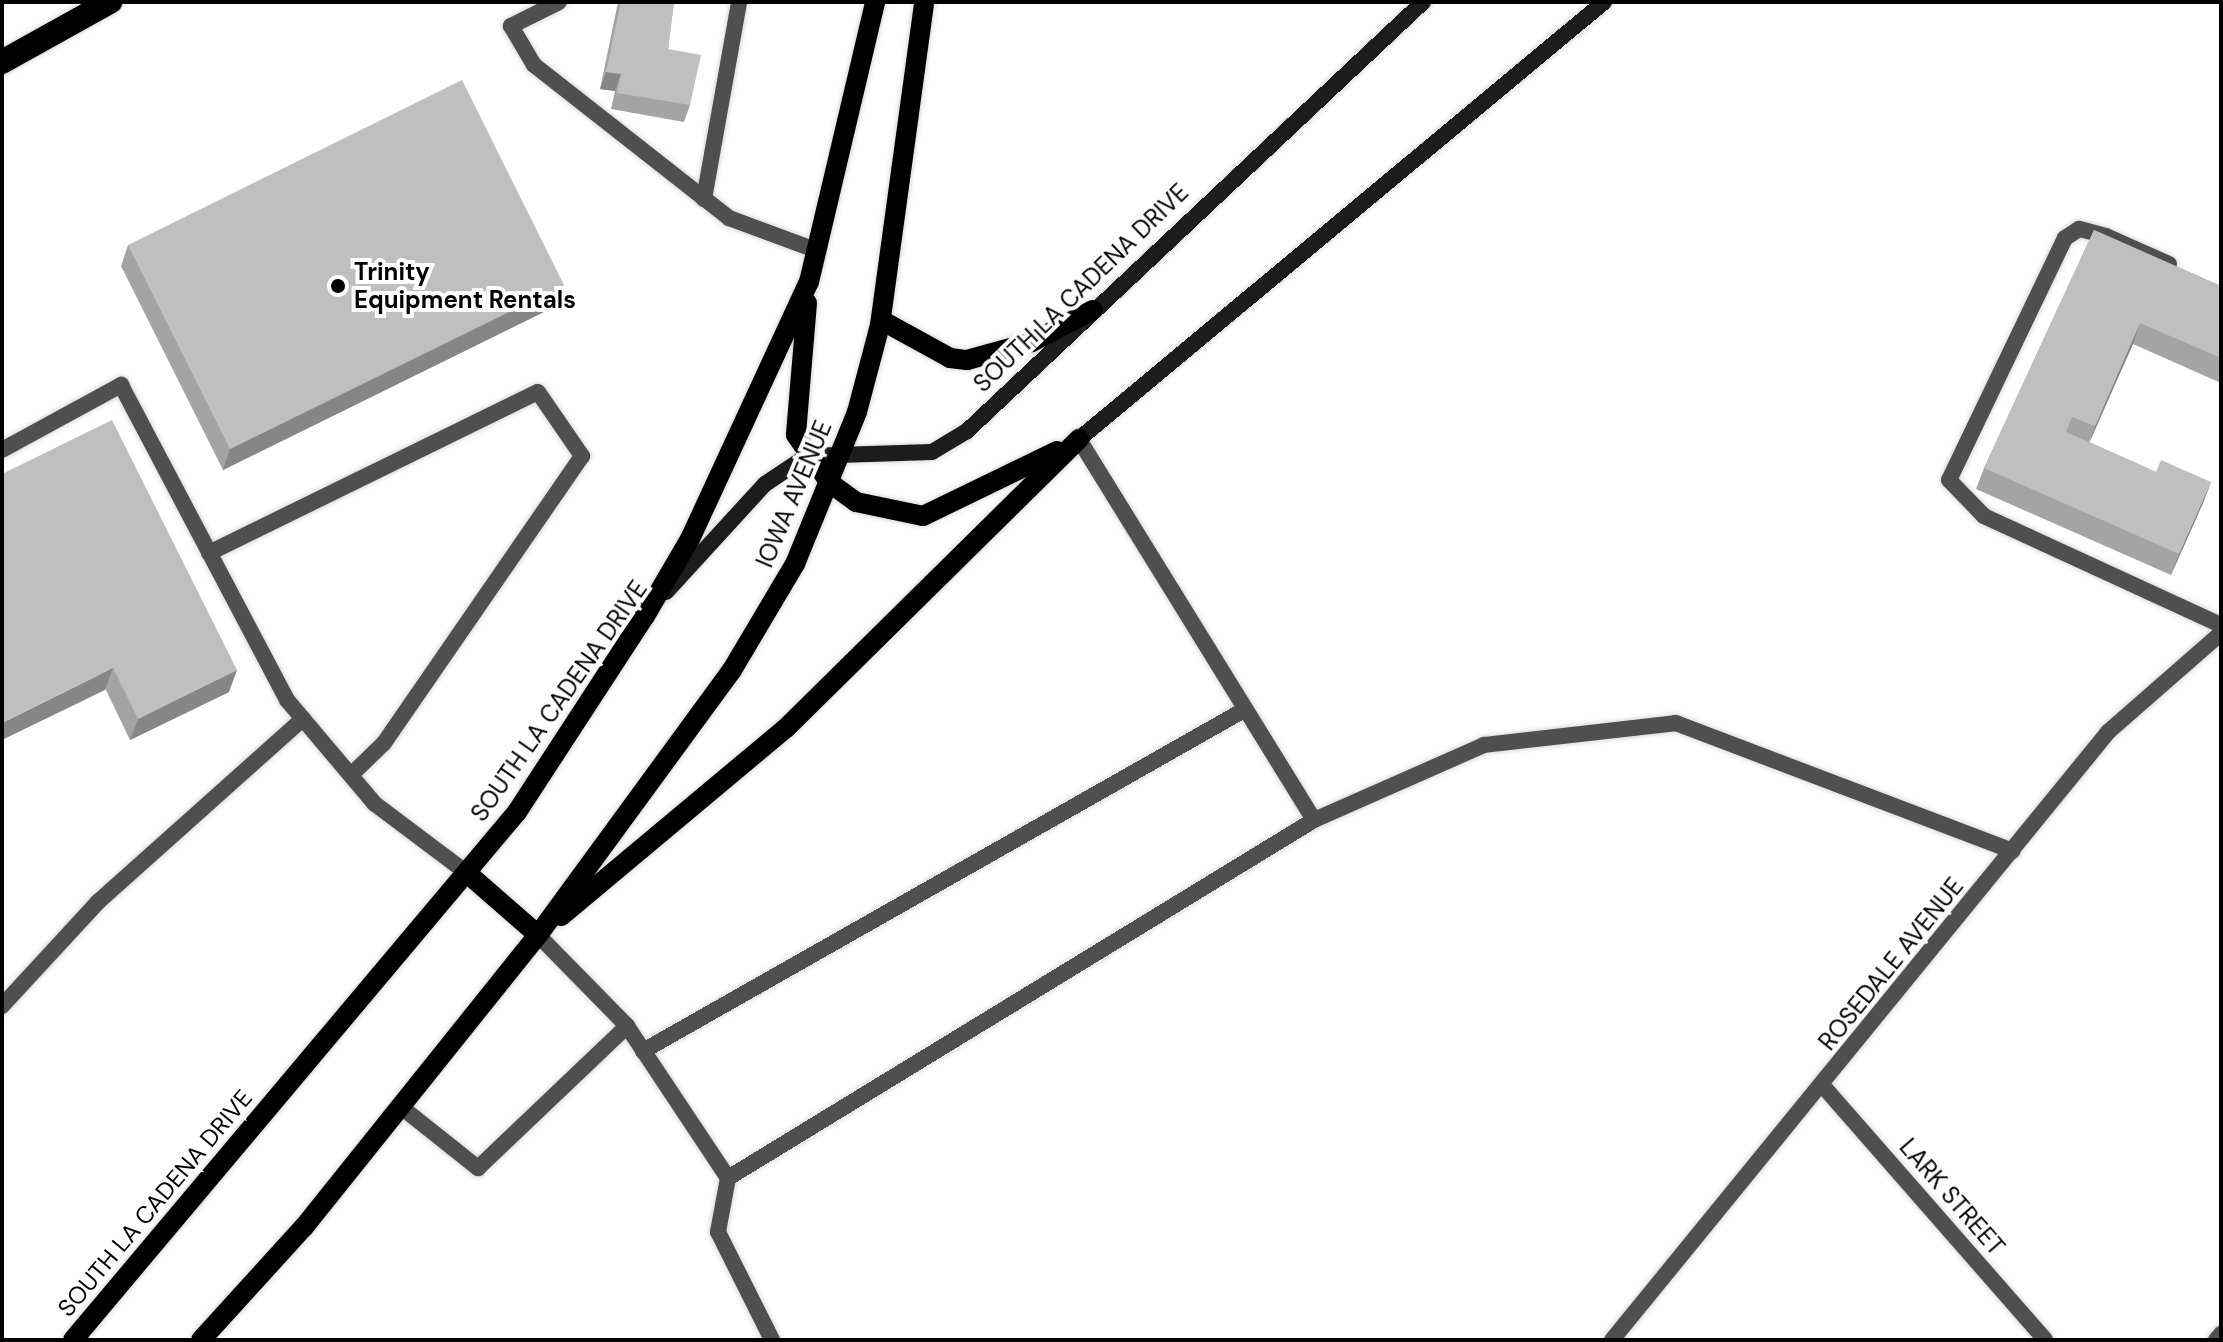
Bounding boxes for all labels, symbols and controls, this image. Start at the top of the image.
street label: SOUTH LA CADENA DRIVE [968,178,1194,398]
place label: Trinity Equipment Rentals [354,258,576,314]
marker: Trinity Equipment Rentals [329,277,347,295]
street label: IOWA AVENUE [750,416,838,572]
street label: SOUTH LA CADENA DRIVE [465,575,653,827]
street label: ROSEDALE AVENUE [1813,872,1969,1056]
street label: SOUTH LA CADENA DRIVE [52,1084,258,1322]
street label: LARK STREET [1894,1133,2010,1261]

